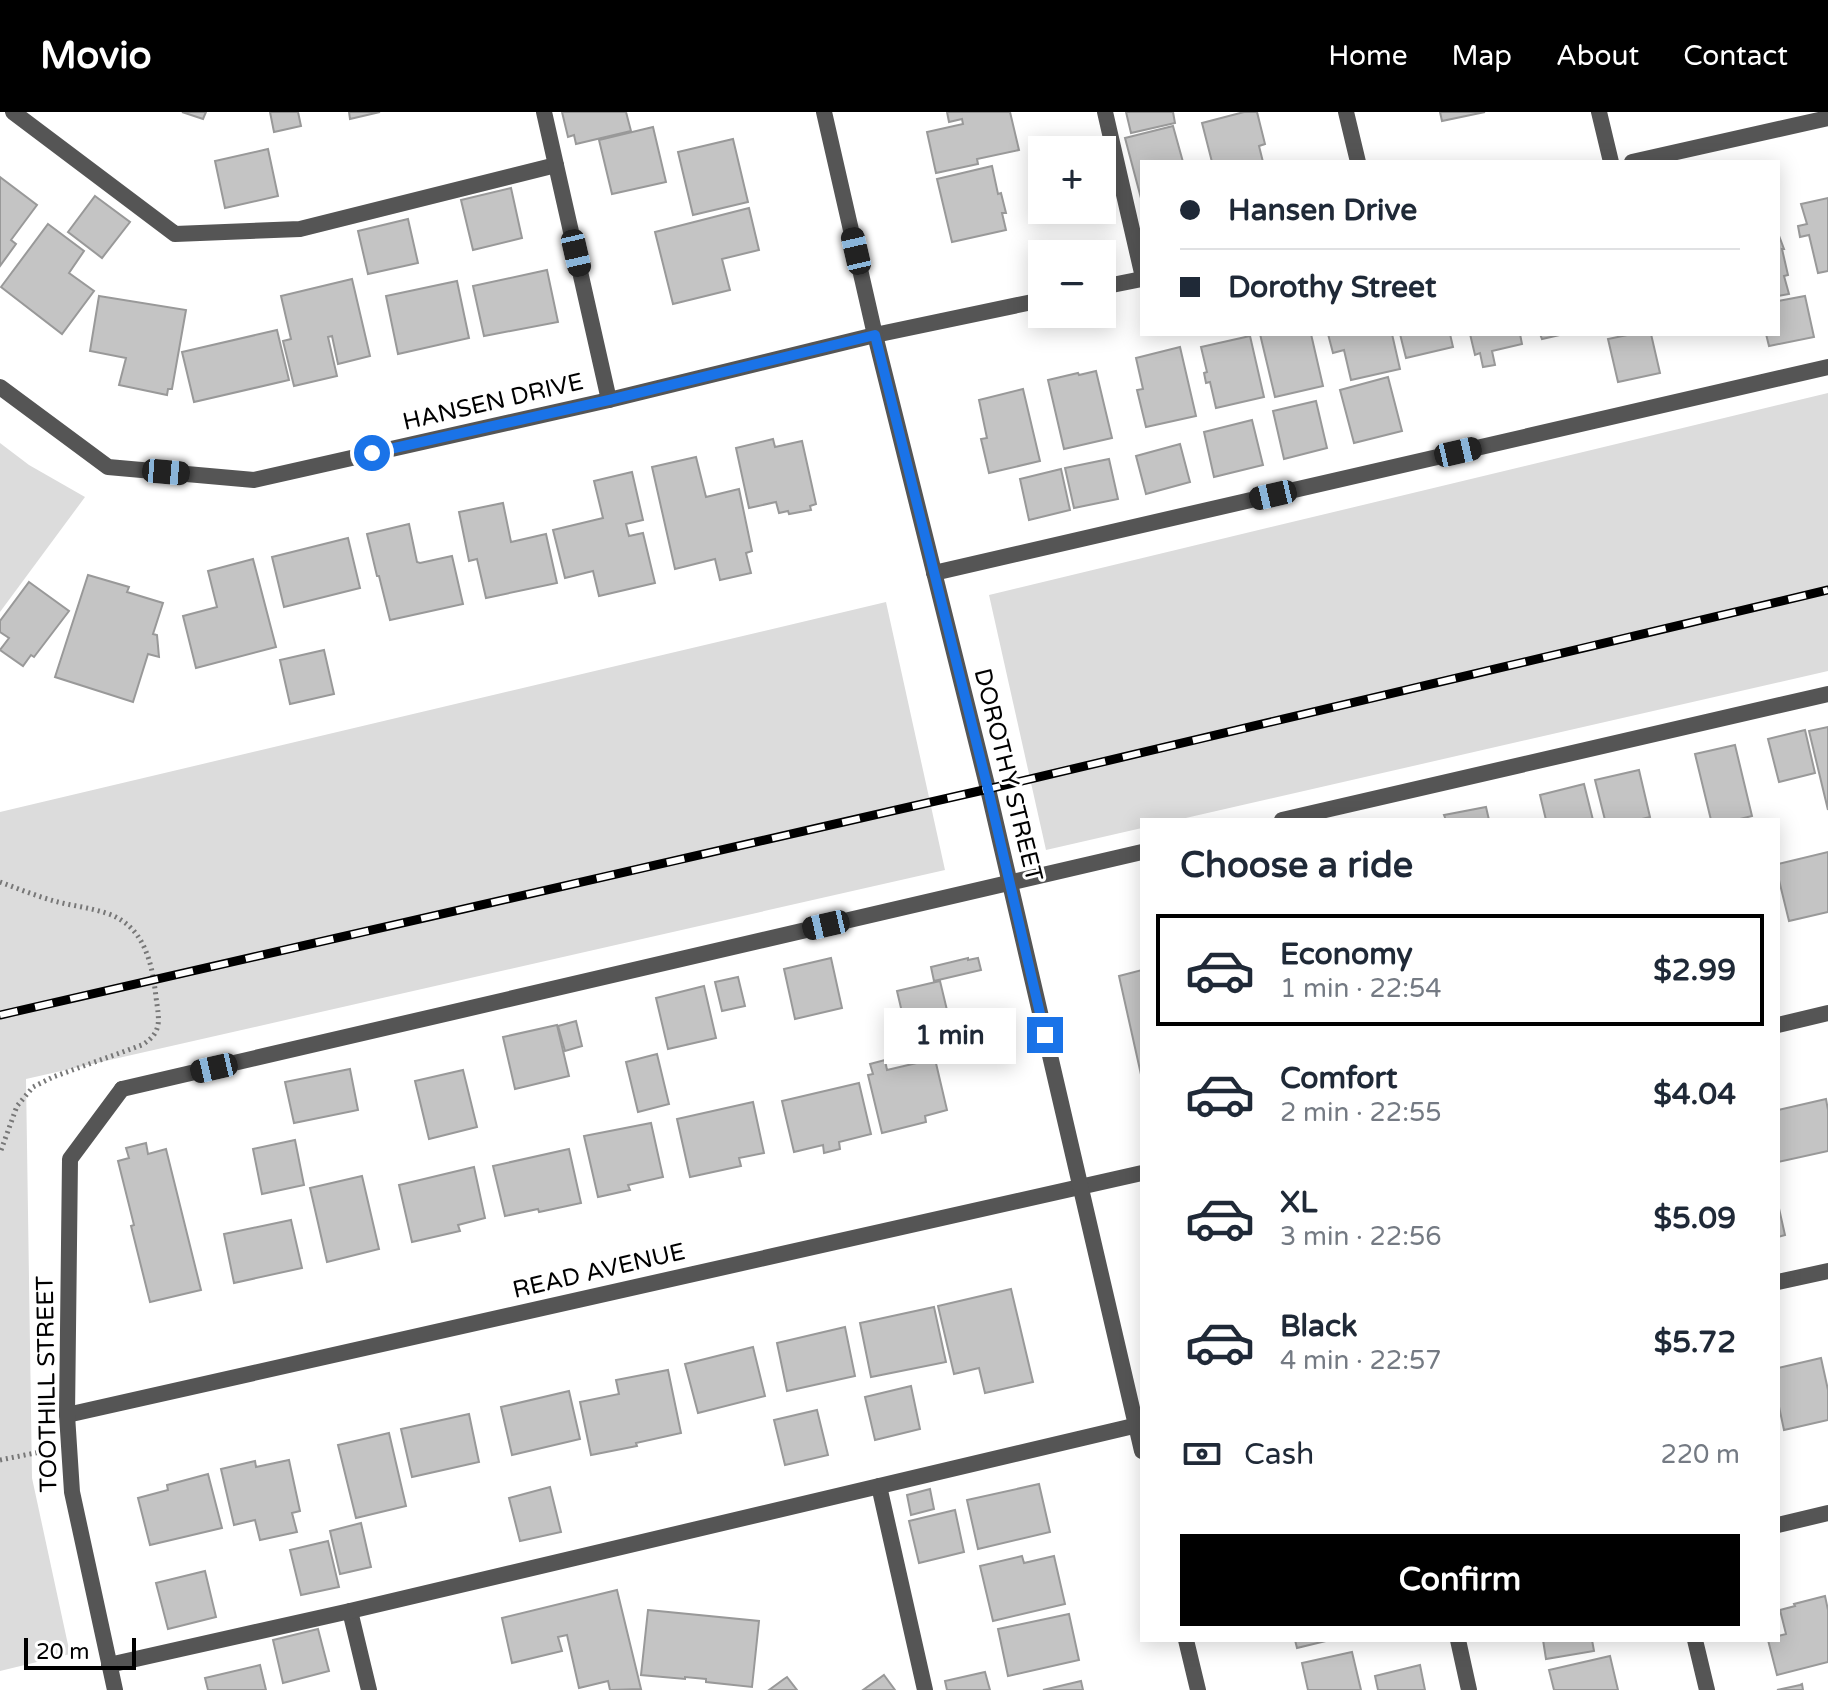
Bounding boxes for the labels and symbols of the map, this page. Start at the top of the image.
car [839,225,873,277]
car [559,227,593,279]
street label: HANSEN DRIVE [400,367,586,437]
route start [354,435,390,471]
car [1432,435,1484,469]
car [141,458,191,486]
car [1247,478,1299,512]
street label: DOROTHY STREET [967,665,1049,885]
car [800,908,852,942]
callout: 1 min [885,1007,1017,1063]
route end [1027,1017,1063,1053]
car [188,1051,240,1085]
street label: READ AVENUE [510,1237,688,1305]
street label: TOOTHILL STREET [31,1275,63,1493]
scale bar [24,1634,136,1670]

